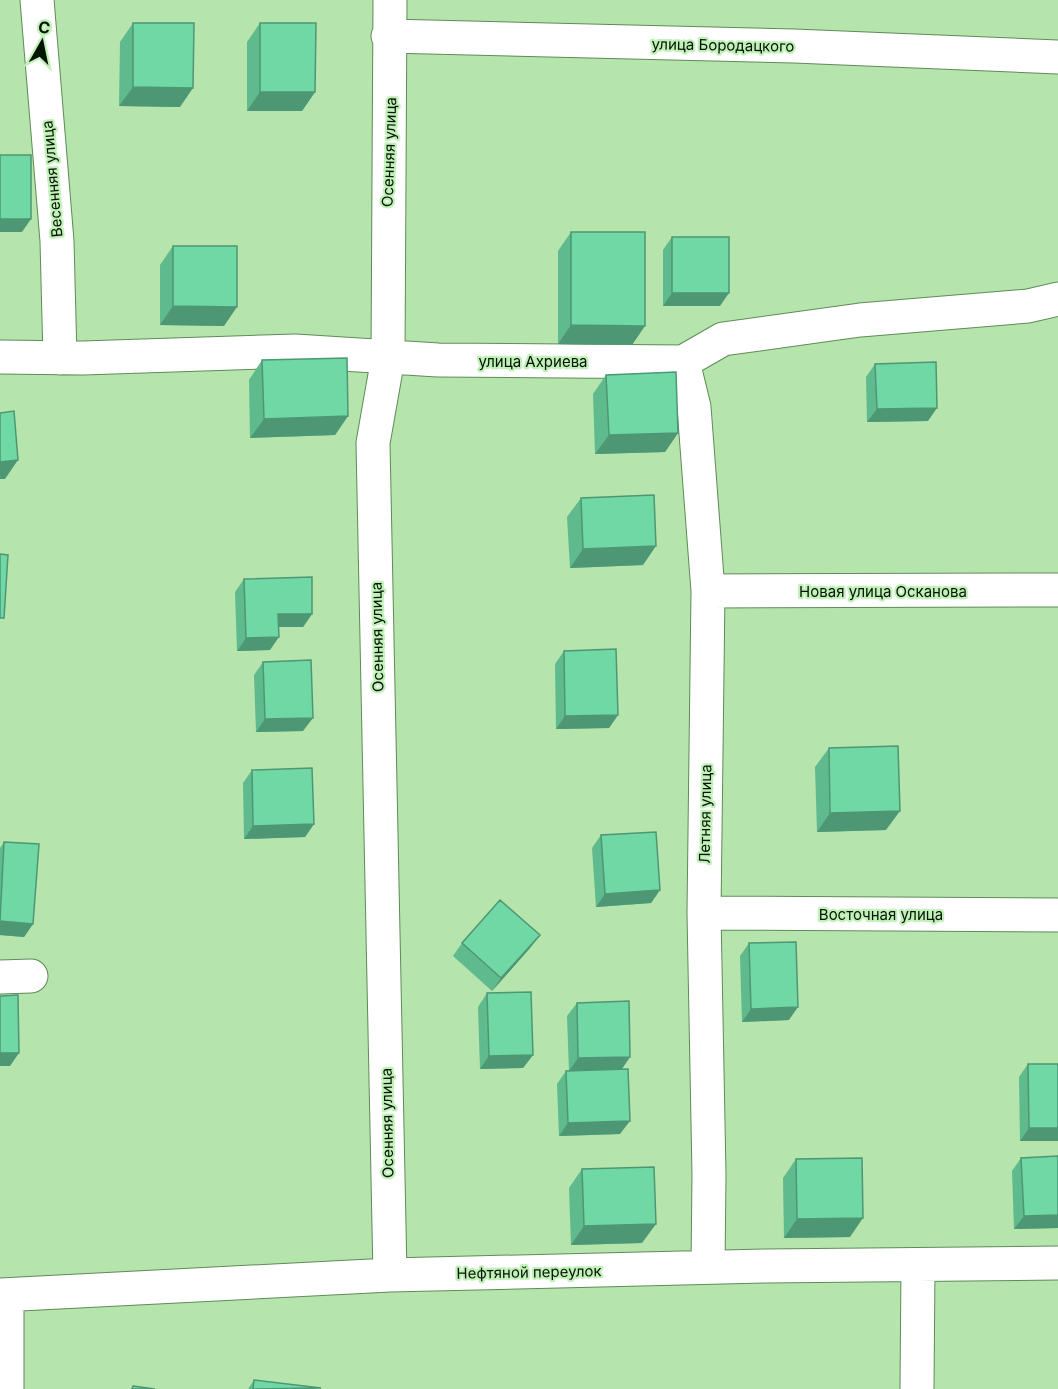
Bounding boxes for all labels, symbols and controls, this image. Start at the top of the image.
north arrow [12,12,72,72]
text: С [37,16,52,38]
street label: улица Бородацкого [652,34,794,56]
street label: Осенняя улица [378,97,400,207]
street label: Весенняя улица [37,120,67,238]
street label: улица Ахриева [478,352,588,371]
street label: Осенняя улица [367,582,387,692]
street label: Новая улица Осканова [799,582,967,601]
street label: Летняя улица [695,764,715,864]
street label: Восточная улица [819,905,943,924]
street label: Осенняя улица [377,1068,397,1178]
street label: Нефтяной переулок [456,1261,602,1283]

